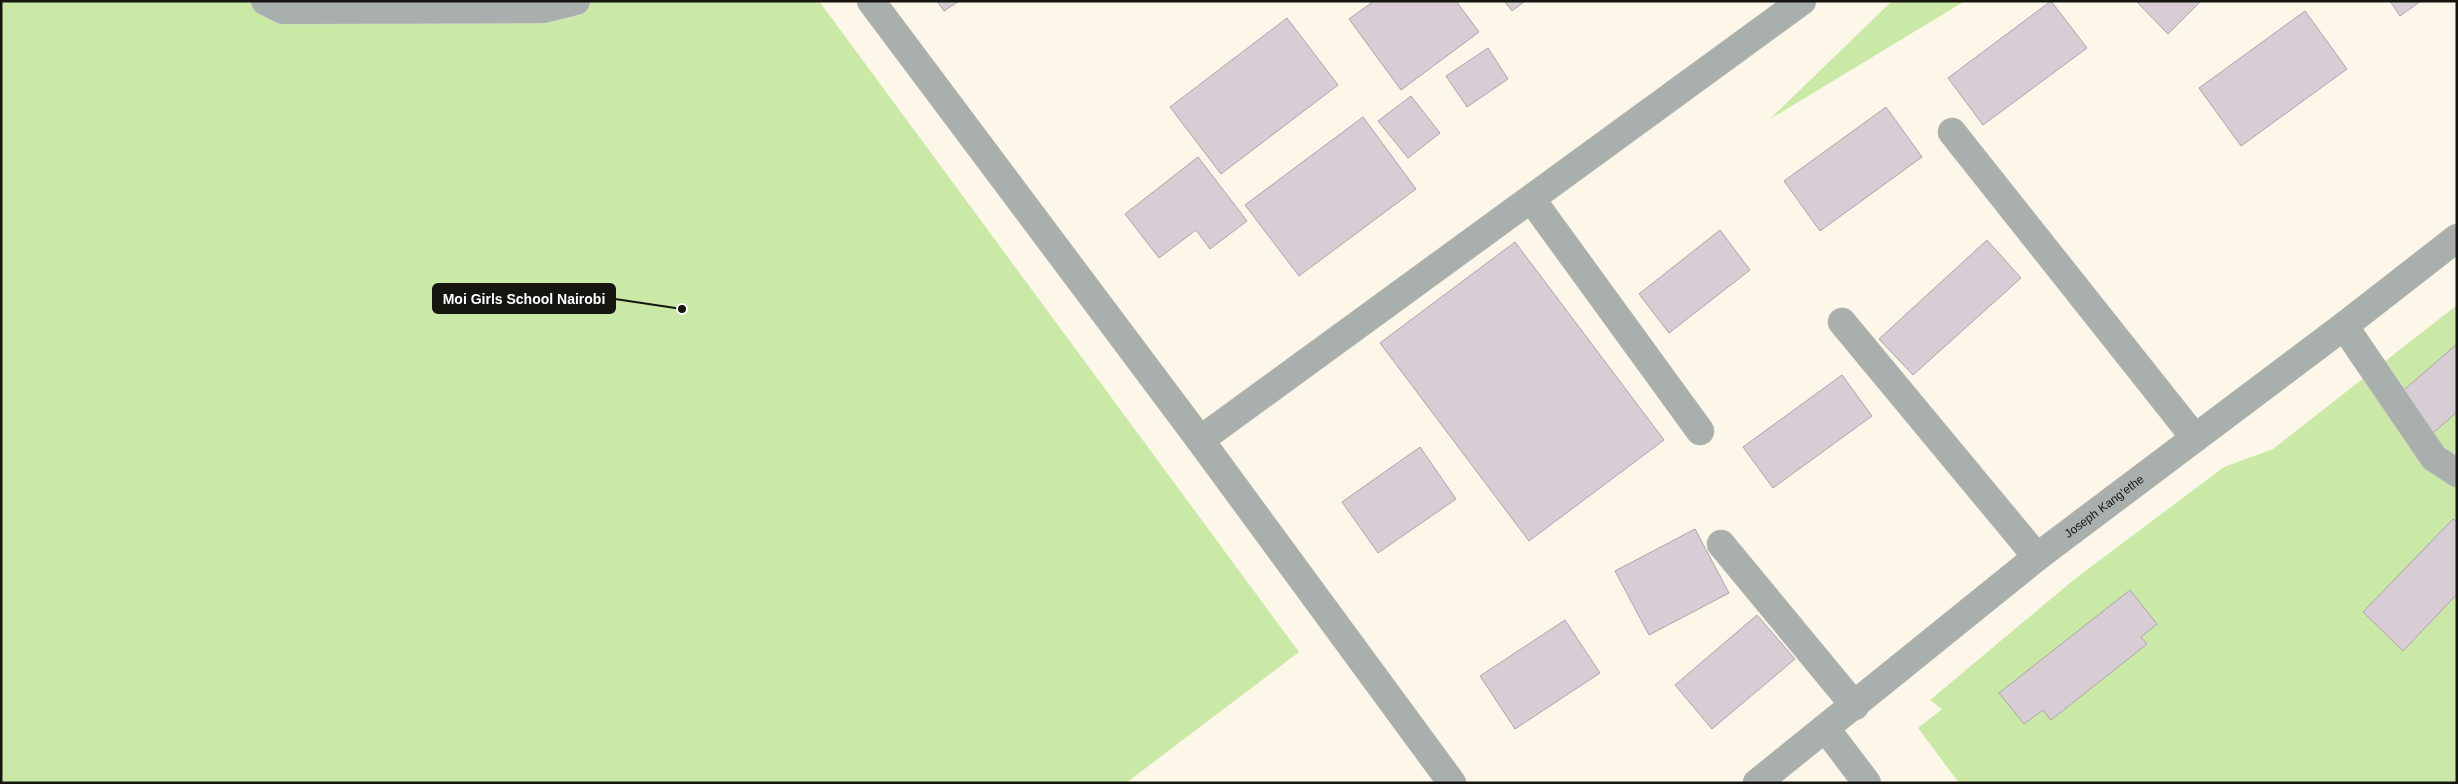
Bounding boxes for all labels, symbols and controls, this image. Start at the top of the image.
callout: Moi Girls School Nairobi [433,284,615,313]
text: Moi Girls School Nairobi [443,291,605,307]
street label: Joseph Kang'ethe [2062,472,2147,541]

